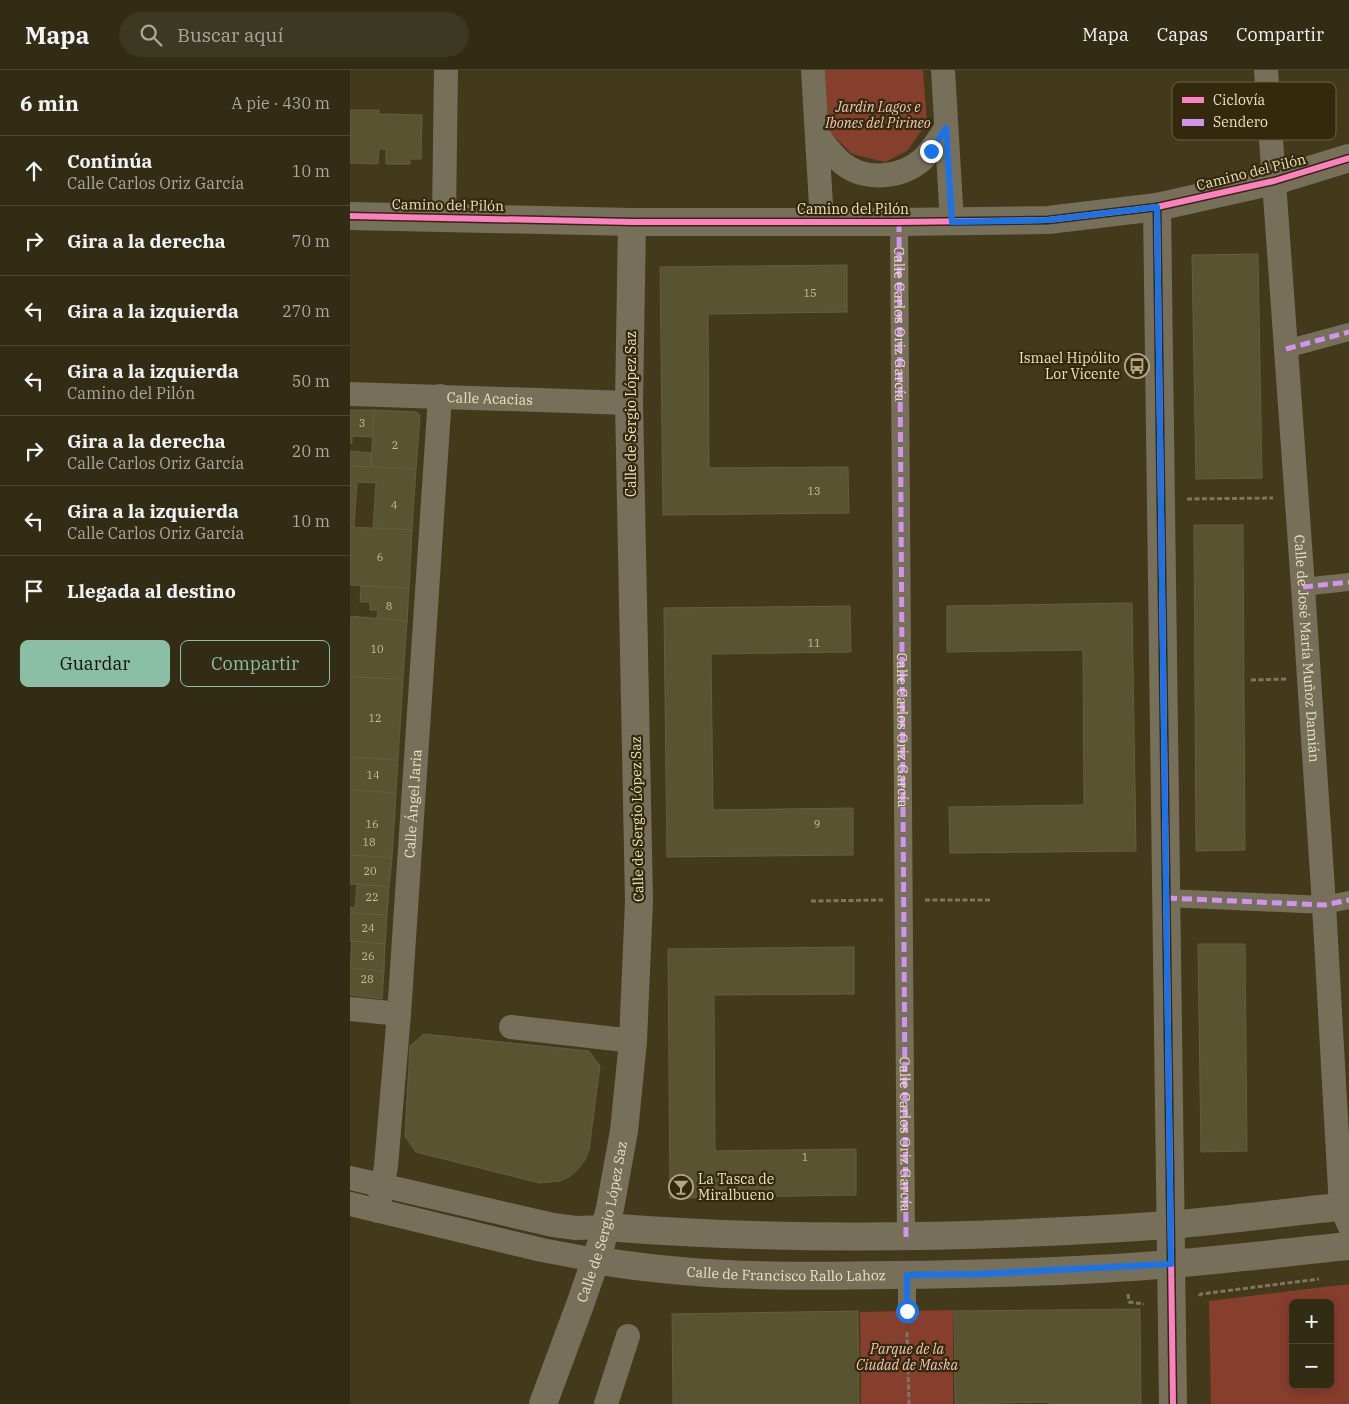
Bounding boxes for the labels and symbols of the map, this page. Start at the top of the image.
legend [1172,82,1336,140]
text: Ciclovía [1213,91,1266,109]
park label: Jardin Lagos e Ibones del Pirineo [824,98,931,132]
text: Sendero [1213,113,1268,131]
route end [920,140,943,163]
street label: Camino del Pilón [1194,150,1308,194]
street label: Camino del Pilón [392,195,504,215]
street label: Camino del Pilón [797,200,909,218]
street label: Calle Carlos Oriz García [890,246,909,402]
house number: 15 [803,286,817,300]
street label: Calle de Sergio López Saz [622,331,640,497]
place label: Ismael Hipólito Lor Vicente [1019,349,1120,383]
bus stop icon: Ismael Hipólito Lor Vicente [1124,353,1150,379]
street label: Calle Acacias [446,388,534,409]
house number: 3 [359,416,365,430]
house number: 2 [392,438,398,452]
house number: 13 [807,484,821,498]
house number: 4 [391,498,398,512]
street label: Calle de José María Muñoz Damián [1290,534,1324,763]
house number: 6 [377,550,383,564]
house number: 8 [386,599,392,613]
house number: 11 [807,636,821,650]
house number: 10 [370,642,384,656]
street label: Calle Carlos Oriz García [893,652,912,808]
house number: 12 [368,711,382,725]
street label: Calle de Sergio López Saz [627,736,647,902]
street label: Calle Ángel Jaria [400,748,426,859]
house number: 14 [366,768,380,782]
house number: 16 [365,817,379,831]
house number: 9 [814,817,820,831]
house number: 18 [362,835,376,849]
house number: 20 [363,864,377,878]
house number: 22 [365,890,379,904]
house number: 24 [361,921,375,935]
house number: 26 [361,949,375,963]
house number: 28 [360,972,374,986]
street label: Calle Carlos Oriz García [896,1056,915,1212]
street label: Calle de Sergio López Saz [573,1140,631,1305]
house number: 1 [802,1150,808,1164]
place label: La Tasca de Miralbueno [698,1170,774,1204]
bar icon: La Tasca de Miralbueno [668,1174,694,1200]
street label: Calle de Francisco Rallo Lahoz [686,1262,886,1285]
route start [896,1300,919,1323]
park label: Parque de la Ciudad de Maska [856,1340,958,1374]

